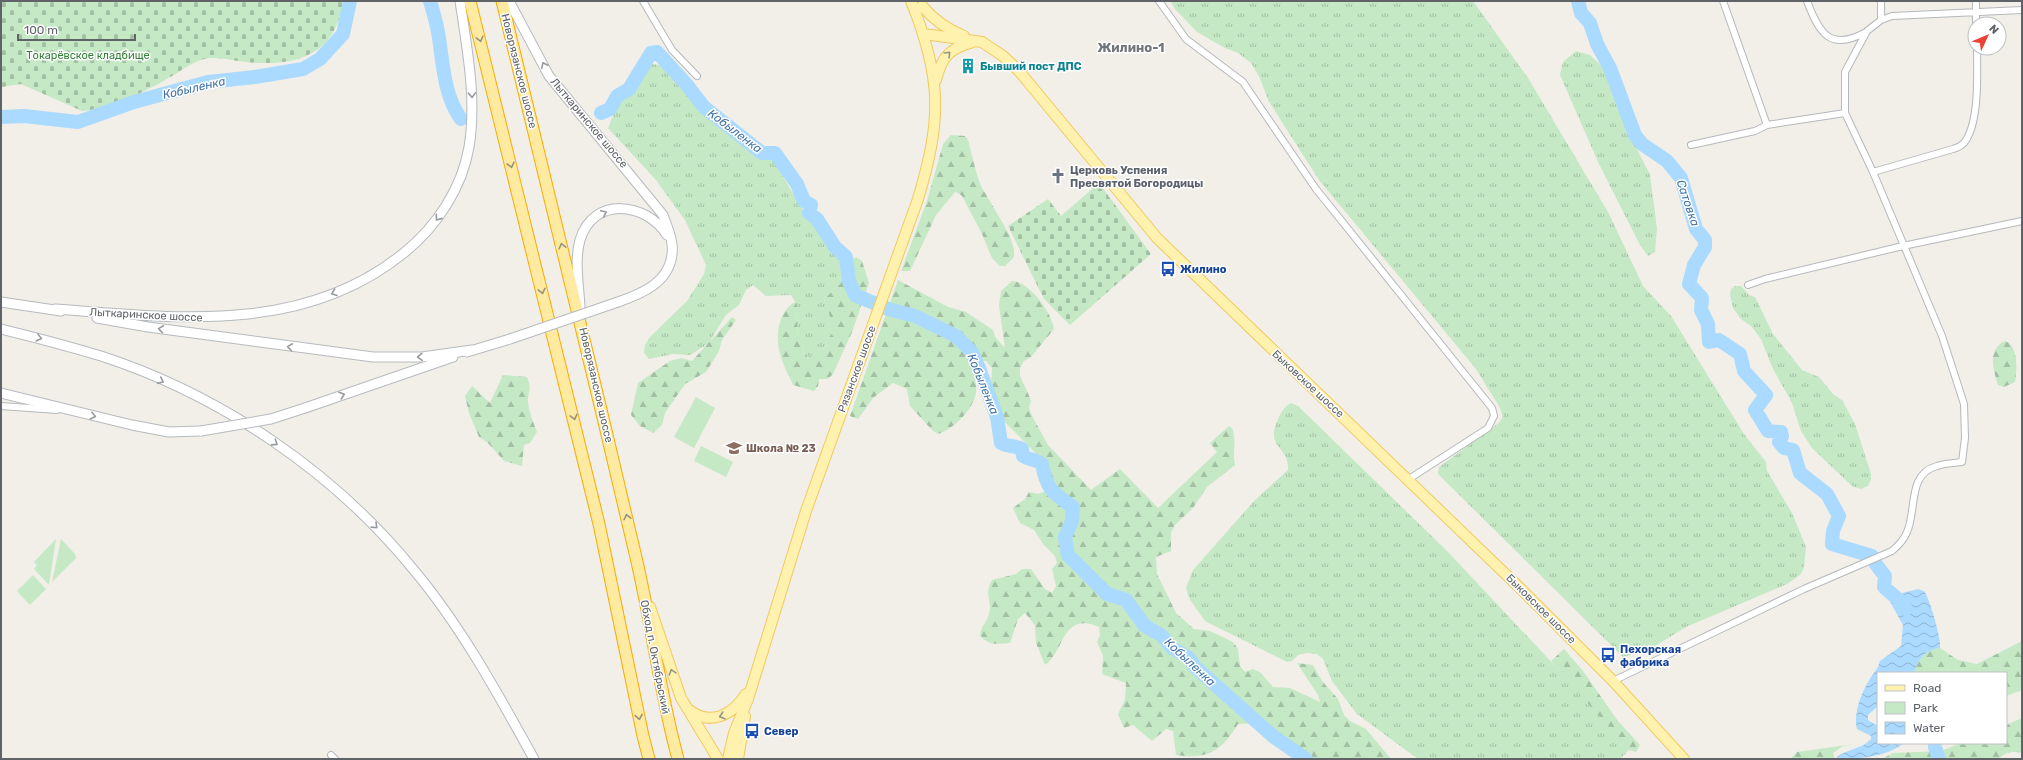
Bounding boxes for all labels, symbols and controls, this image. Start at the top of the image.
street label: Новорязанское шоссе [498,12,540,130]
scale bar [18,16,135,42]
north arrow [1967,16,2007,56]
text: N [1986,22,2001,37]
text: 100 m [24,23,58,37]
one-way arrow [475,36,483,42]
district label: Жилино-1 [1097,40,1165,55]
park label: Токарёвское кладбище [26,49,150,62]
one-way arrow [943,51,951,59]
building icon: Бывший пост ДПС [959,57,977,75]
place label: Бывший пост ДПС [980,60,1082,73]
one-way arrow [541,61,548,69]
water label: Кобыленка [161,74,227,102]
street label: Лыткаринское шоссе [548,75,630,171]
one-way arrow [468,92,476,98]
water label: Кобыленка [705,106,765,156]
one-way arrow [506,161,515,168]
place label: Церковь Успения Пресвятой Богородицы [1070,164,1203,190]
church icon: Церковь Успения Пресвятой Богородицы [1049,167,1067,185]
water label: Сатовка [1674,178,1702,228]
one-way arrow [601,209,608,217]
one-way arrow [436,213,443,220]
one-way arrow [559,243,567,249]
bus stop icon: Жилино [1159,260,1177,278]
place label: Жилино [1180,263,1227,276]
one-way arrow [538,288,546,294]
one-way arrow [331,289,338,297]
street label: Лыткаринское шоссе [89,306,203,324]
street label: Рязанское шоссе [835,324,879,414]
one-way arrow [158,325,164,334]
street label: Новорязанское шоссе [576,326,616,444]
one-way arrow [36,334,42,342]
one-way arrow [287,342,293,351]
street label: Быковское шоссе [1270,348,1346,420]
one-way arrow [417,352,423,361]
water label: Кобыленка [965,352,1001,416]
one-way arrow [157,376,165,384]
one-way arrow [338,391,345,400]
one-way arrow [89,411,96,420]
one-way arrow [569,414,577,421]
one-way arrow [271,438,278,446]
school or university icon: Школа № 23 [725,439,743,457]
place label: Школа № 23 [746,442,816,455]
one-way arrow [623,514,631,520]
one-way arrow [370,521,378,529]
street label: Быковское шоссе [1503,571,1579,647]
street label: Обход п. Октябрьский [638,599,672,715]
water label: Кобыленка [1162,635,1218,689]
place label: Пехорская фабрика [1620,643,1681,669]
bus stop icon: Пехорская фабрика [1599,646,1617,664]
one-way arrow [668,669,677,676]
legend [1877,672,2007,744]
text: Road [1913,681,1941,695]
text: Park [1913,701,1939,715]
one-way arrow [719,711,726,720]
one-way arrow [634,714,643,720]
text: Water [1913,721,1945,735]
bus stop icon: Север [743,722,761,740]
place label: Север [764,725,798,738]

